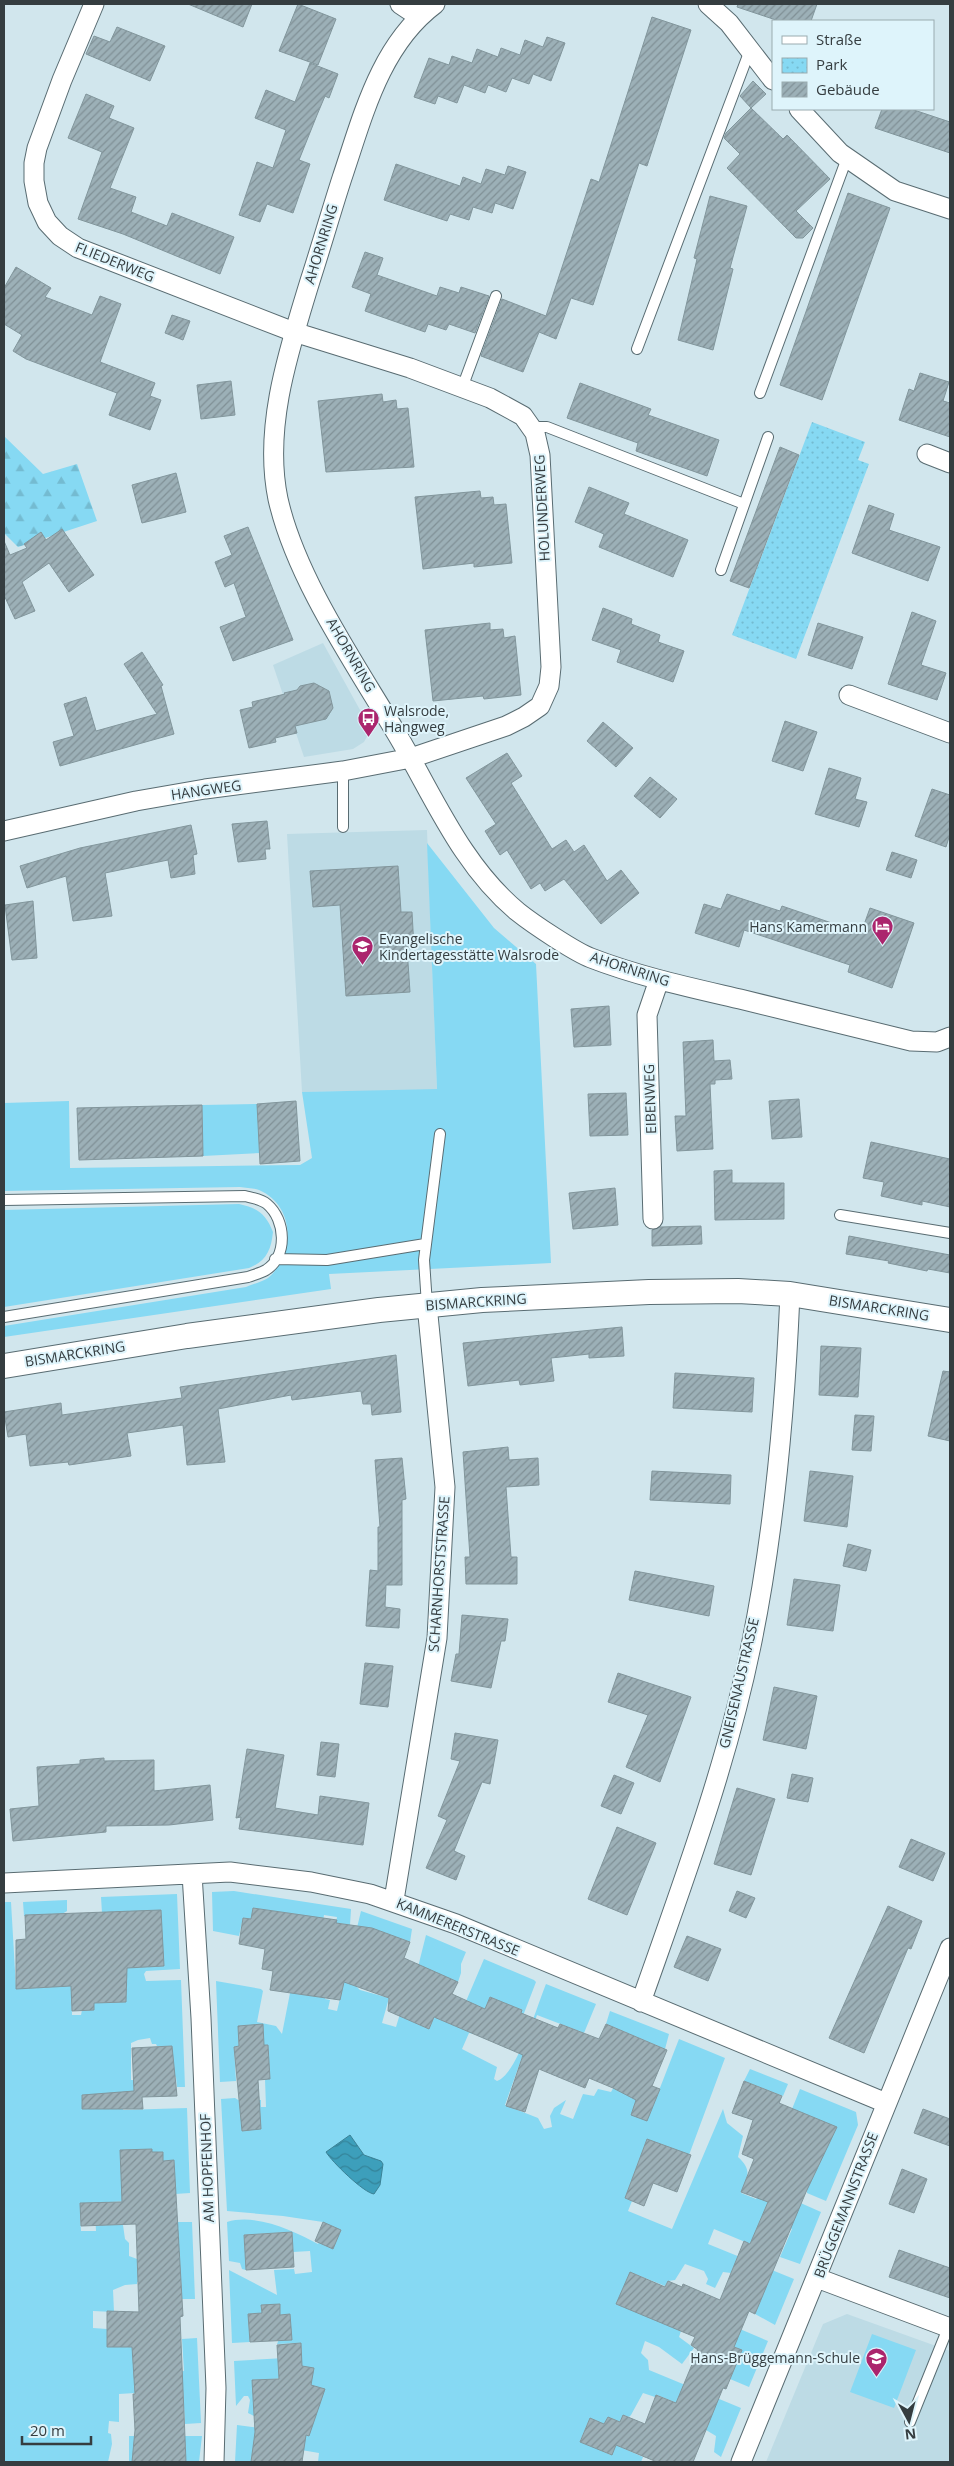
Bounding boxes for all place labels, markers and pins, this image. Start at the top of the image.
place label: Walsrode, Hangweg [384,701,449,736]
bus stop icon: Walsrode, Hangweg [356,707,380,738]
hotel icon: Hans Kamermann [871,915,895,946]
place label: Hans Kamermann [749,917,867,936]
place label: Evangelische Kindertagesstätte Walsrode [379,929,559,964]
school or university icon: Evangelische Kindertagesstätte Walsrode [351,935,375,966]
school or university icon: Hans-Brüggemann-Schule [864,2346,888,2377]
place label: Hans-Brüggemann-Schule [690,2348,860,2367]

